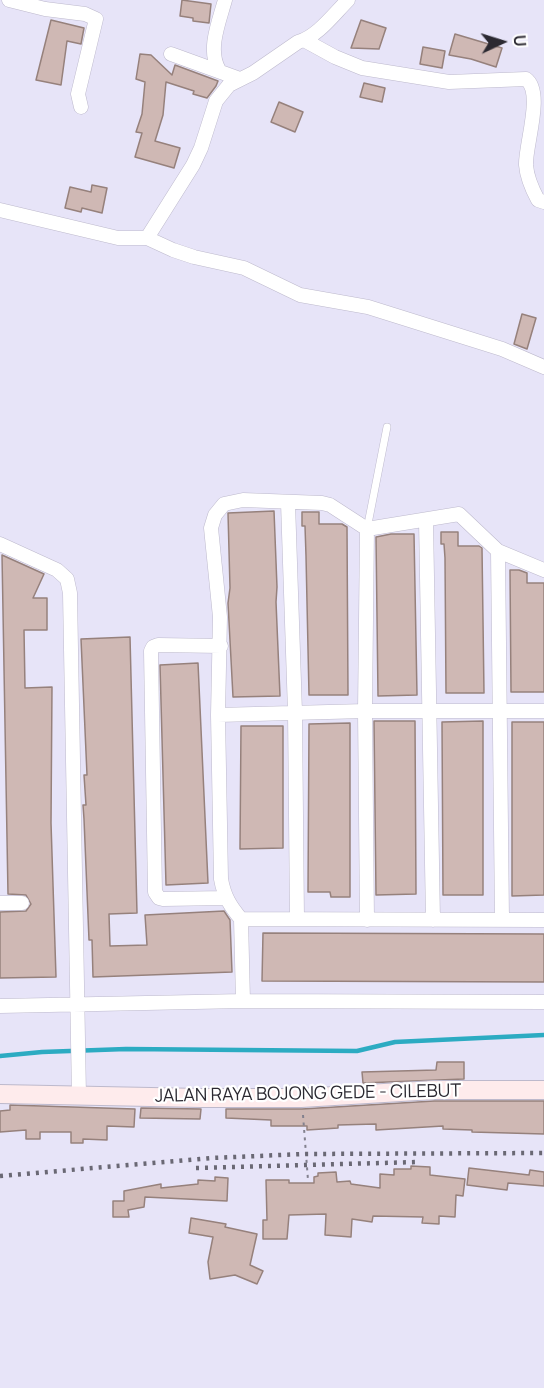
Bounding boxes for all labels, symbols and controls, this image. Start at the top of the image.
north arrow [472,12,532,72]
text: U [509,34,531,47]
street label: JALAN RAYA BOJONG GEDE - CILEBUT [155,1081,461,1107]

